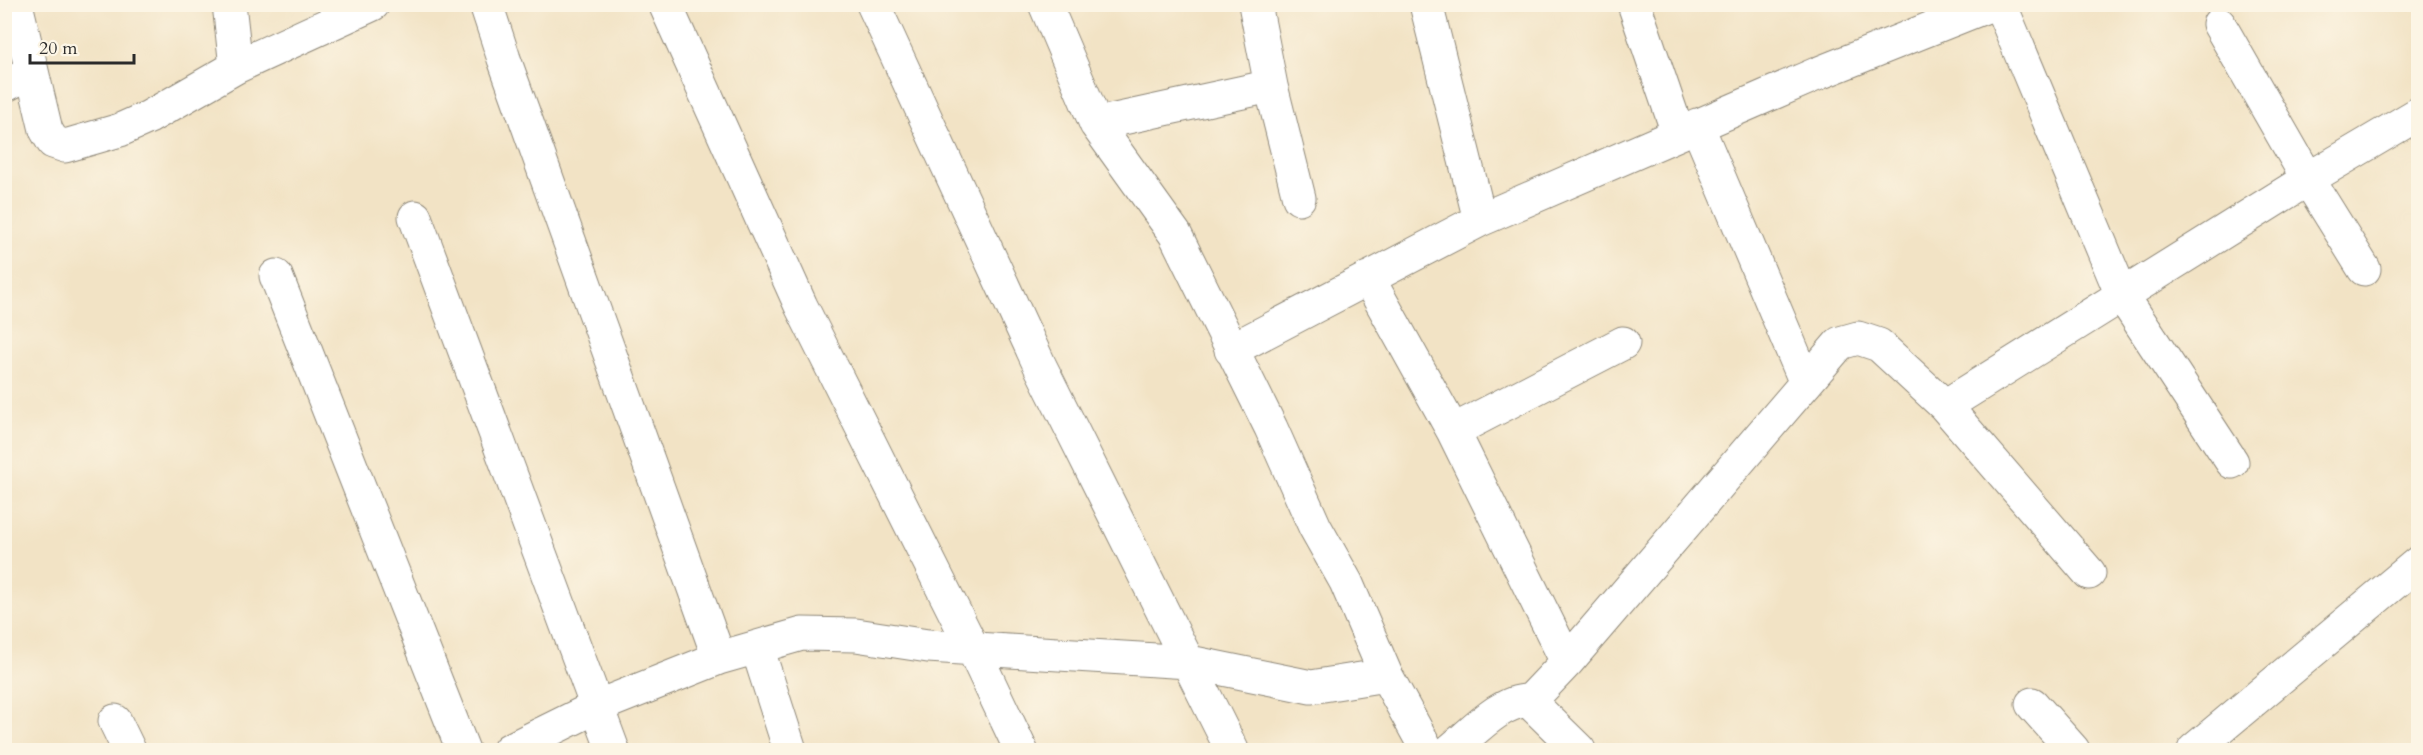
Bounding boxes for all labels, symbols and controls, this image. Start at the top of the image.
scale bar [30,27,134,65]
text: 20 m [39,36,78,61]

